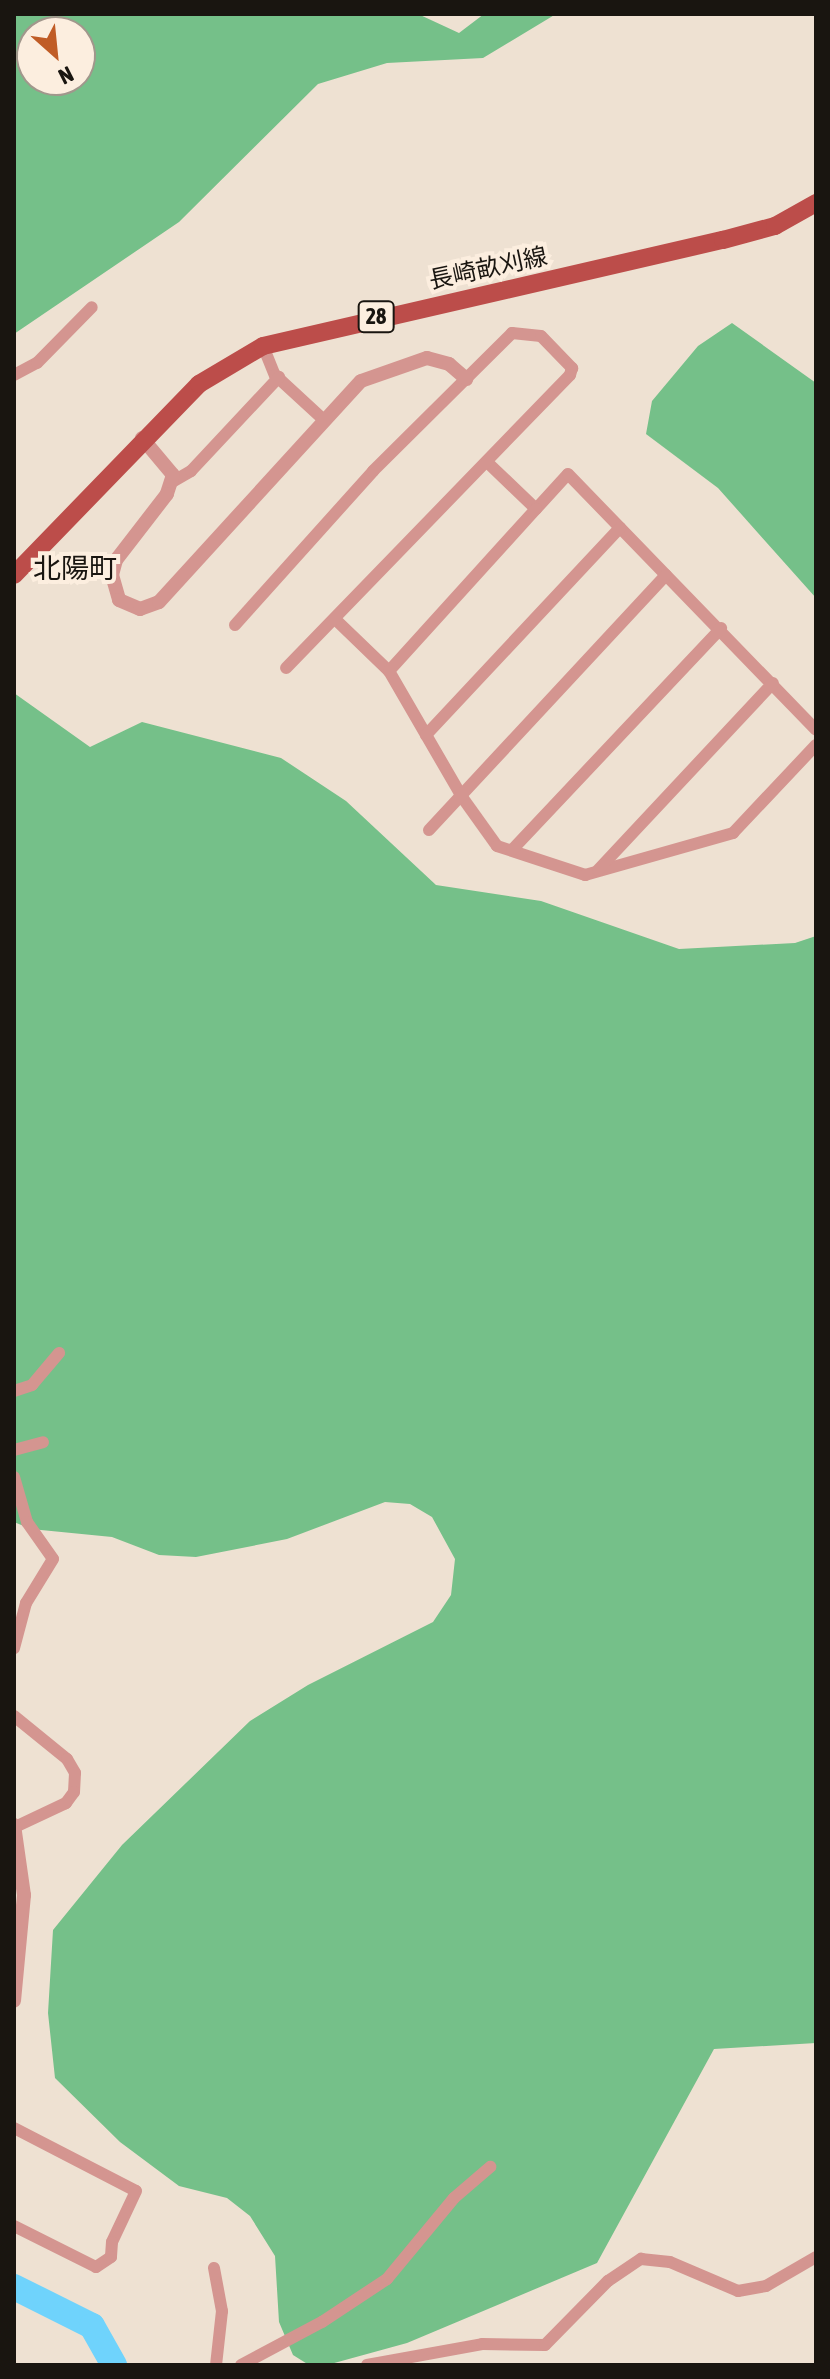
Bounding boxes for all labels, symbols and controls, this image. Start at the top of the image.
north arrow [16,16,96,96]
text: N [54,61,78,90]
street label: 長崎畝刈線 [426,241,550,295]
road number: 28 [356,299,396,335]
district label: 北陽町 [33,551,117,585]

